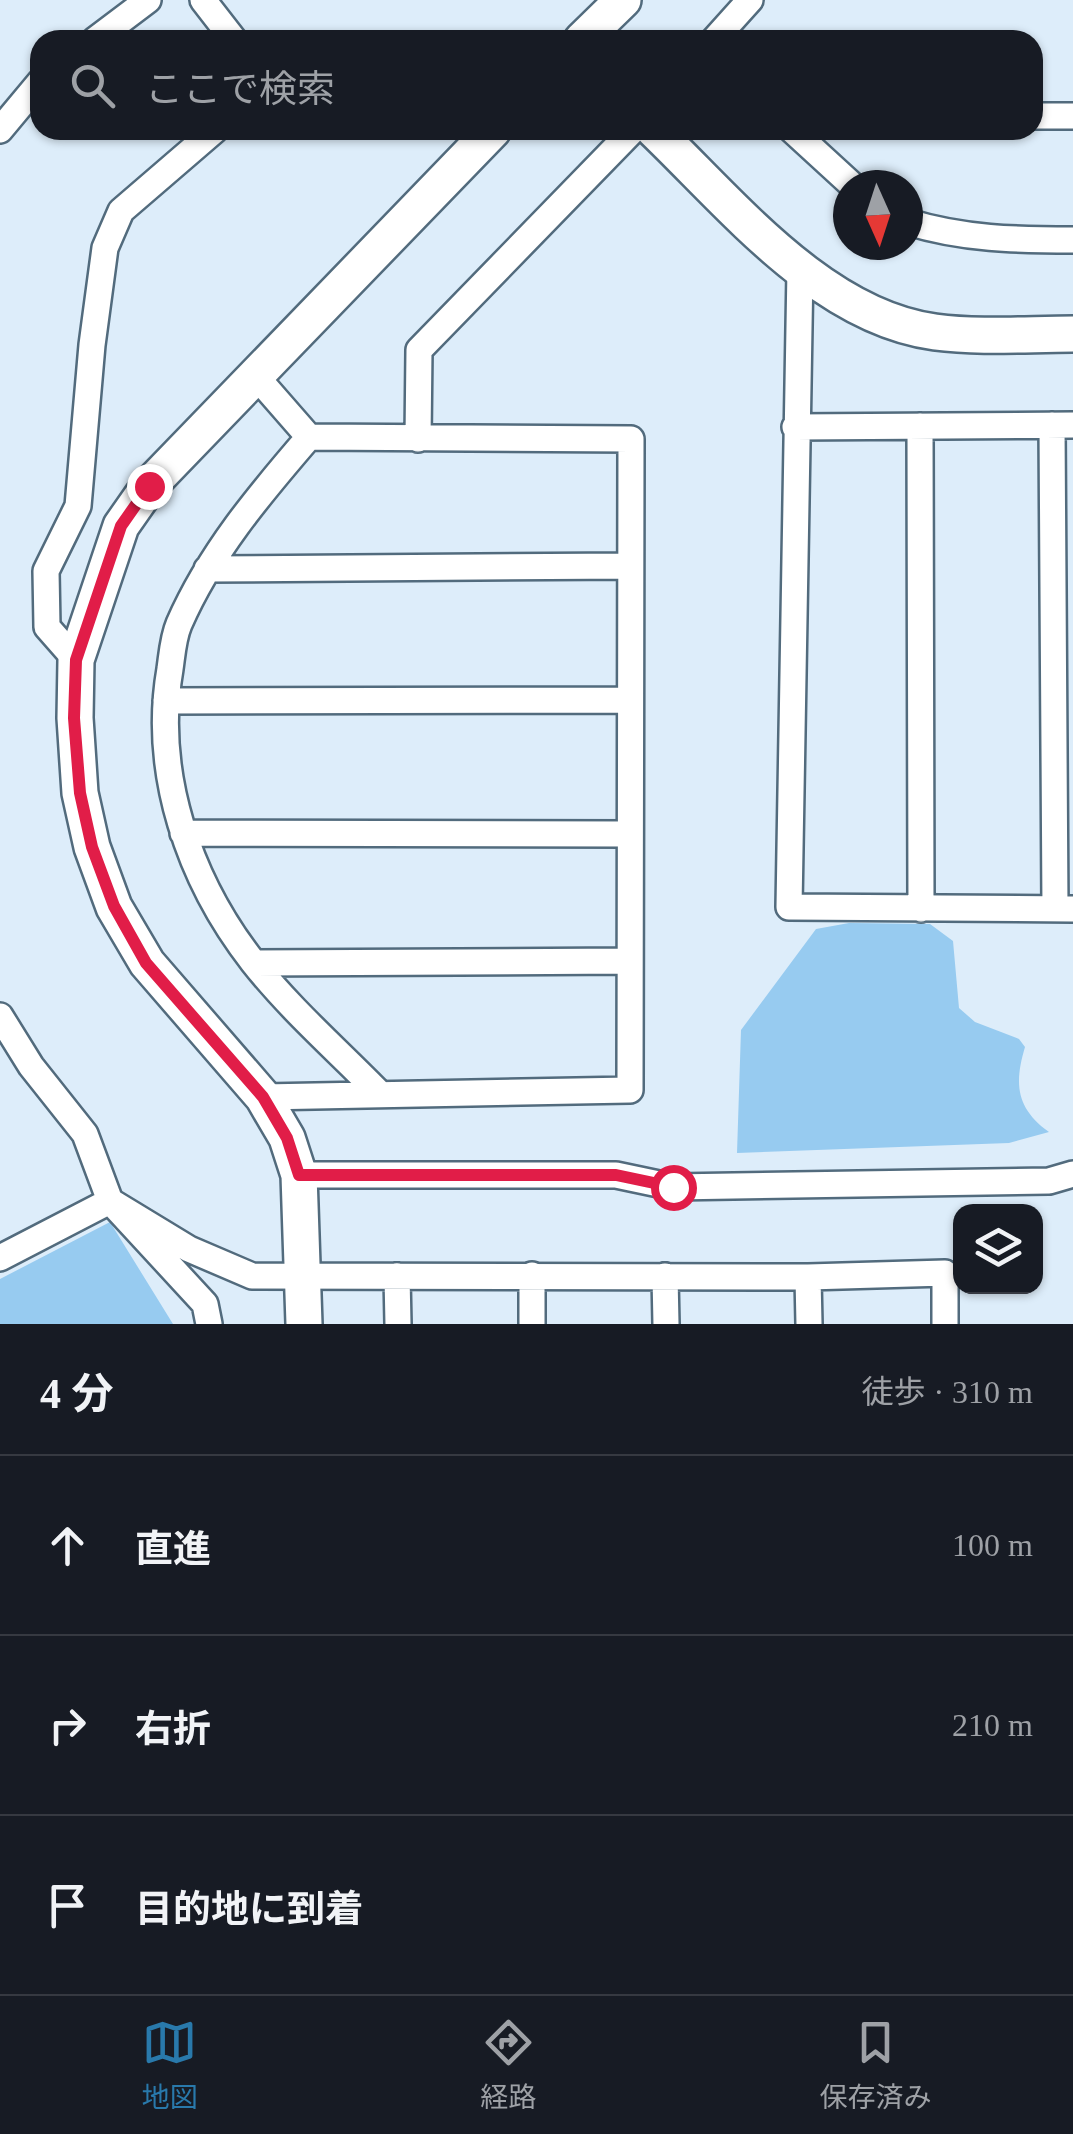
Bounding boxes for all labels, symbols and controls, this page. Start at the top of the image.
search box [30,30,1043,140]
icon: search [65,58,120,113]
text: ここで検索 [145,68,335,110]
north arrow [833,170,923,260]
route end [127,464,173,510]
route start [651,1165,697,1211]
map controls [953,1204,1043,1294]
button: layers [953,1204,1043,1294]
text: 4 分 [40,1371,114,1417]
text: 徒歩 · 310 m [861,1374,1033,1410]
icon: ahead [40,1518,95,1573]
text: 100 m [952,1527,1033,1563]
text: 直進 [135,1528,211,1570]
icon: right [40,1698,95,1753]
text: 210 m [952,1707,1033,1743]
text: 右折 [135,1708,211,1750]
icon: arrive [40,1878,95,1933]
text: 目的地に到着 [135,1888,363,1930]
tab: 地図 [141,2015,198,2115]
tab: 経路 [480,2015,537,2115]
tab: 保存済み [819,2015,932,2115]

